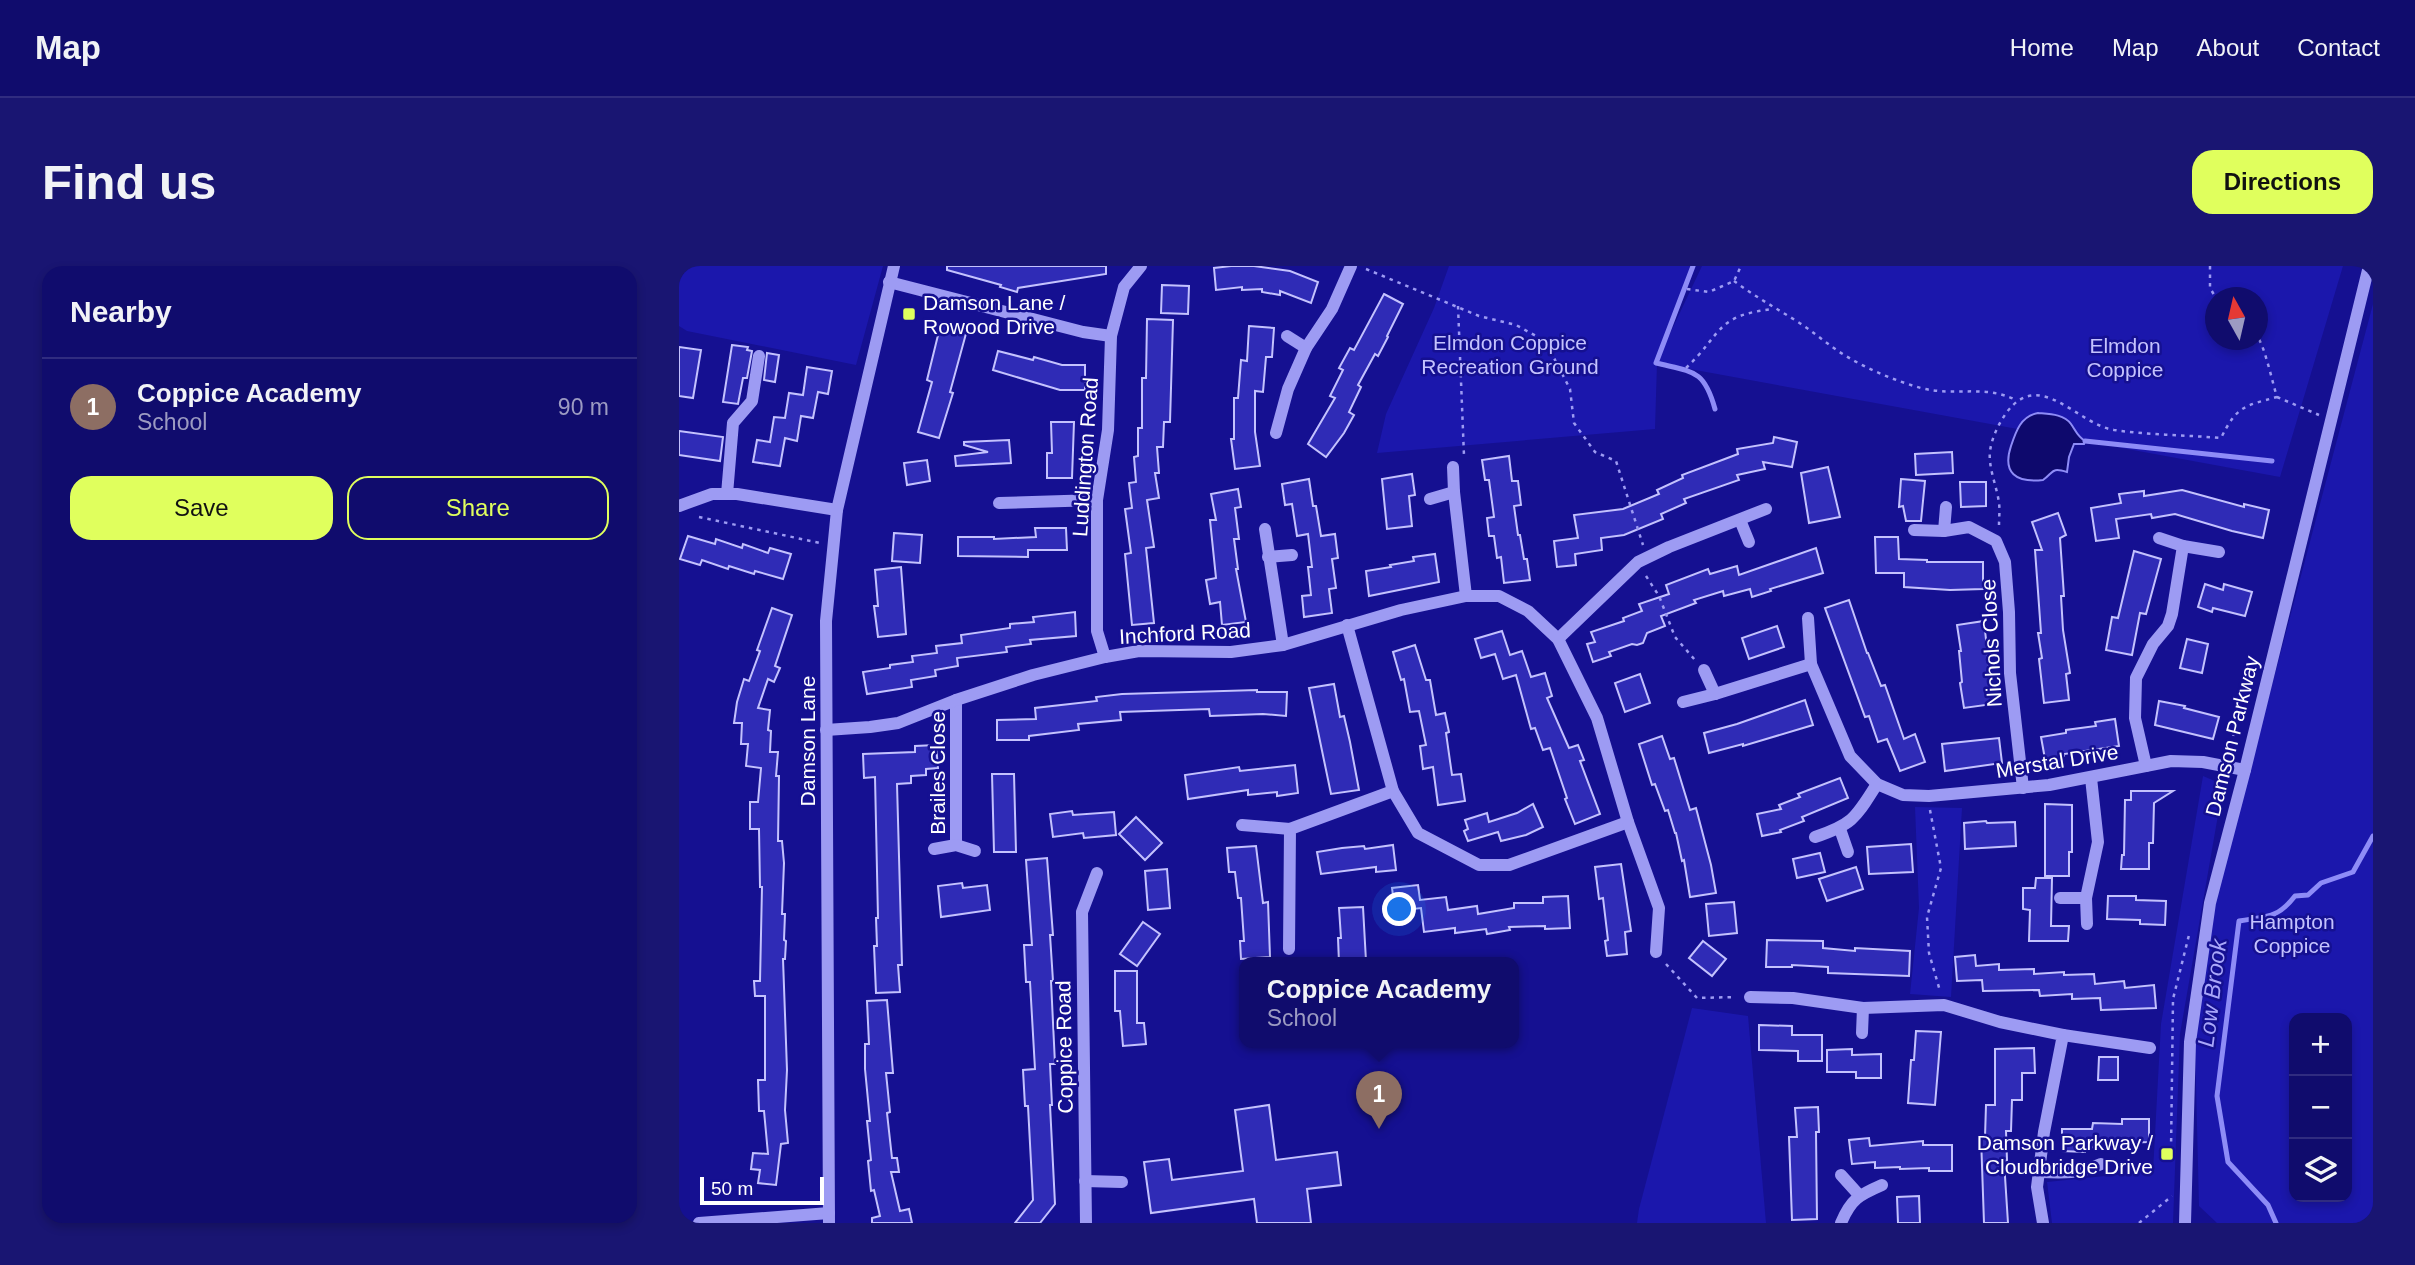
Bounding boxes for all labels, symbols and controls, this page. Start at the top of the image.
text: Map [35,29,101,66]
text: Home [2010,34,2074,61]
text: Map [2112,34,2159,61]
text: About [2197,34,2259,61]
text: Contact [2297,34,2380,61]
button: Directions [2192,150,2373,214]
text: Find us [42,155,216,209]
north arrow [2205,287,2268,350]
place label: Damson Lane / Rowood Drive [923,291,1066,338]
text: Nearby [70,295,172,328]
marker: Damson Lane / Rowood Drive [901,306,917,322]
park label: Elmdon Coppice Recreation Ground [1421,331,1599,378]
park label: Elmdon Coppice [2086,334,2164,381]
street label: Luddington Road [1068,376,1102,538]
text: Coppice Academy [137,378,361,408]
text: 1 [87,394,99,420]
text: 90 m [558,394,609,420]
text: School [137,409,207,435]
button: Save [70,476,333,540]
button: Share [347,476,609,540]
street label: Nichols Close [1976,578,2006,708]
street label: Inchford Road [1119,618,1251,648]
street label: Damson Parkway [2201,653,2263,819]
street label: Damson Lane [796,676,819,806]
street label: Brailes Close [926,711,949,835]
street label: Merstal Drive [1994,740,2120,782]
your location [1382,892,1416,926]
park label: Hampton Coppice [2249,910,2335,957]
water label: Low Brook [2192,936,2232,1049]
popup [1239,957,1519,1048]
text: Coppice Academy [1267,974,1491,1004]
street label: Coppice Road [1051,980,1077,1114]
text: School [1267,1005,1337,1031]
map controls [2289,1013,2352,1202]
button: + [2289,1013,2352,1076]
pin: 1 [1356,1071,1402,1129]
button: − [2289,1076,2352,1139]
place label: Damson Parkway / Cloudbridge Drive [1977,1131,2153,1178]
button: layers [2289,1139,2352,1202]
marker: Damson Parkway / Cloudbridge Drive [2159,1146,2175,1162]
scale bar [700,1174,824,1206]
text: 50 m [711,1178,753,1199]

